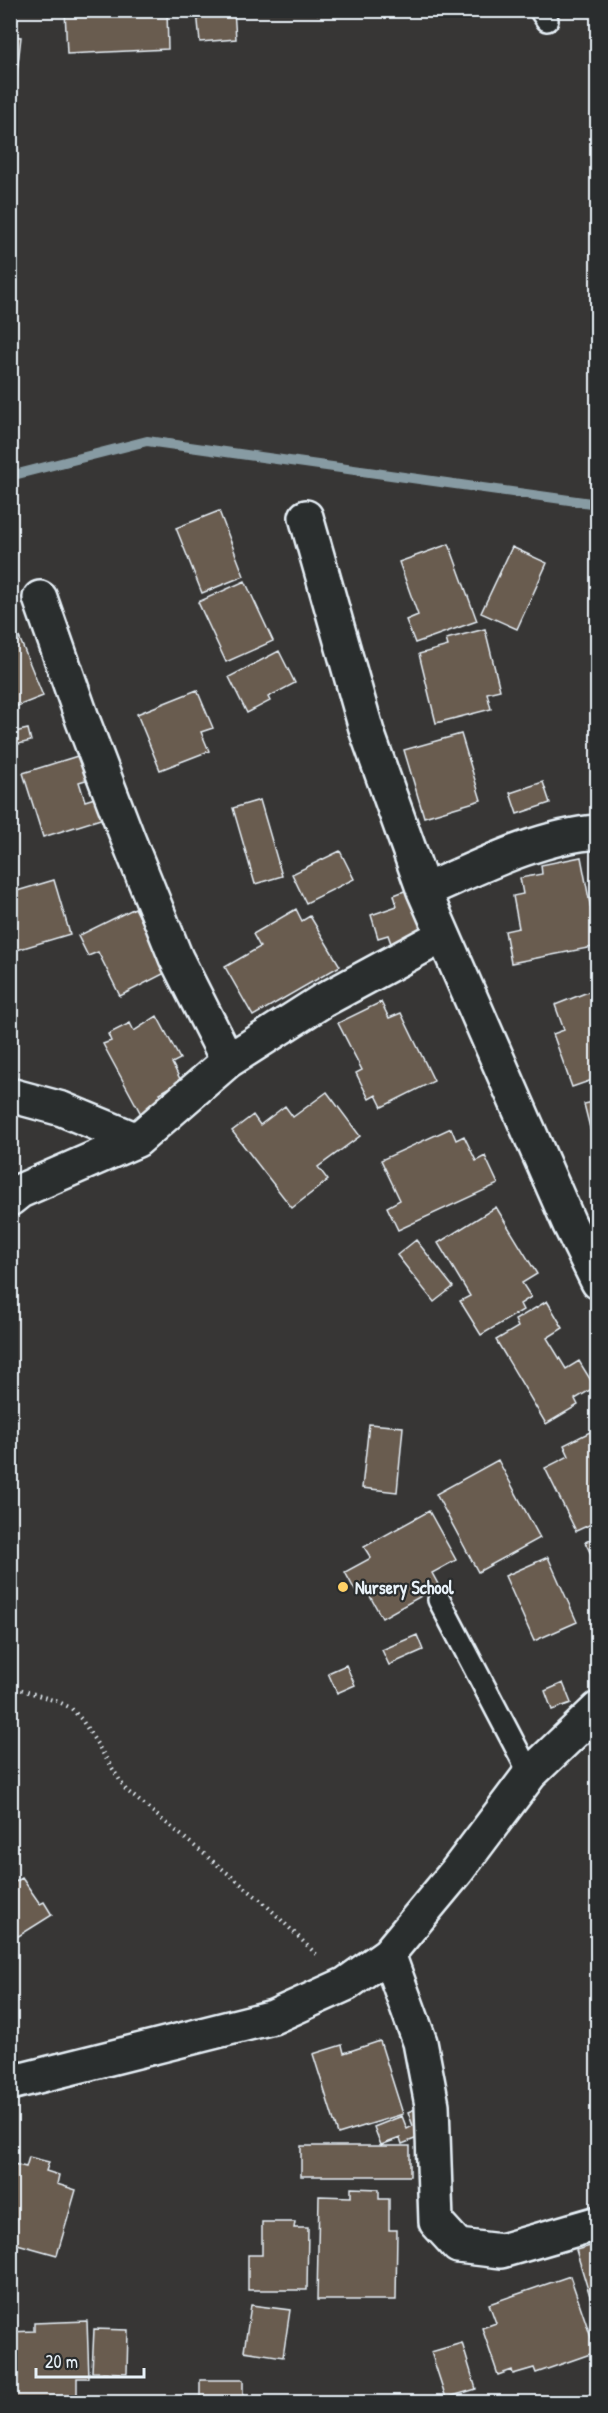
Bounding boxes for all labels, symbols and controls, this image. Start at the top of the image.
place label: Nursery School [355,1575,455,1601]
marker: Nursery School [336,1580,350,1594]
scale bar [36,2341,144,2379]
text: 20 m [45,2349,78,2374]

